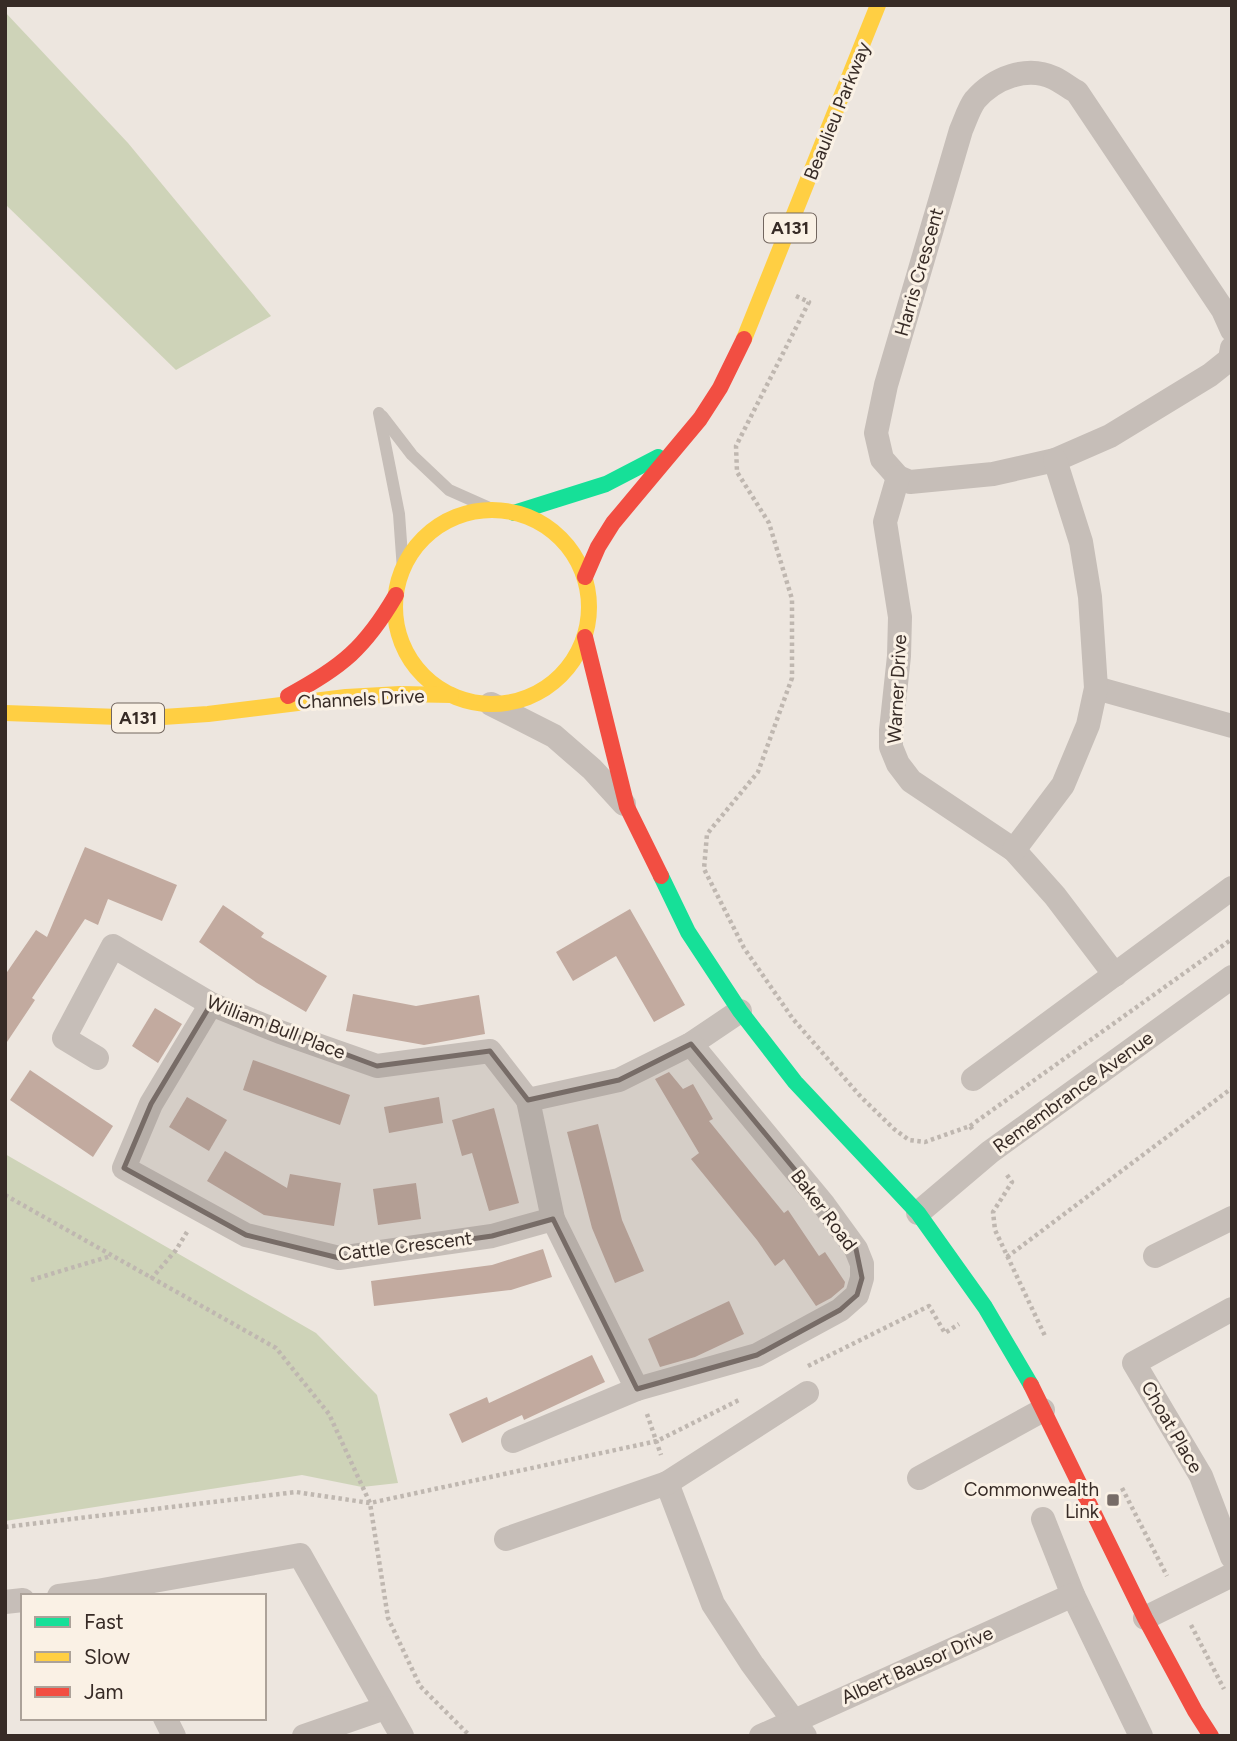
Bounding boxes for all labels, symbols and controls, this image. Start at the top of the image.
street label: Beaulieu Parkway [799,39,875,183]
street label: Harris Crescent [890,205,948,339]
road number: A131 [764,213,816,242]
street label: Warner Drive [883,634,911,744]
street label: Channels Drive [297,684,425,714]
road number: A131 [112,704,164,732]
street label: William Bull Place [203,990,349,1064]
street label: Remembrance Avenue [988,1026,1158,1158]
street label: Baker Road [786,1165,862,1255]
street label: Cattle Crescent [337,1226,473,1266]
street label: Choat Place [1136,1377,1208,1477]
place label: Commonwealth Link [964,1478,1100,1523]
marker: Commonwealth Link [1105,1492,1121,1508]
legend [21,1594,266,1720]
text: Fast [84,1609,124,1634]
street label: Albert Bausor Drive [838,1621,996,1709]
text: Slow [84,1644,130,1669]
text: Jam [84,1679,123,1704]

